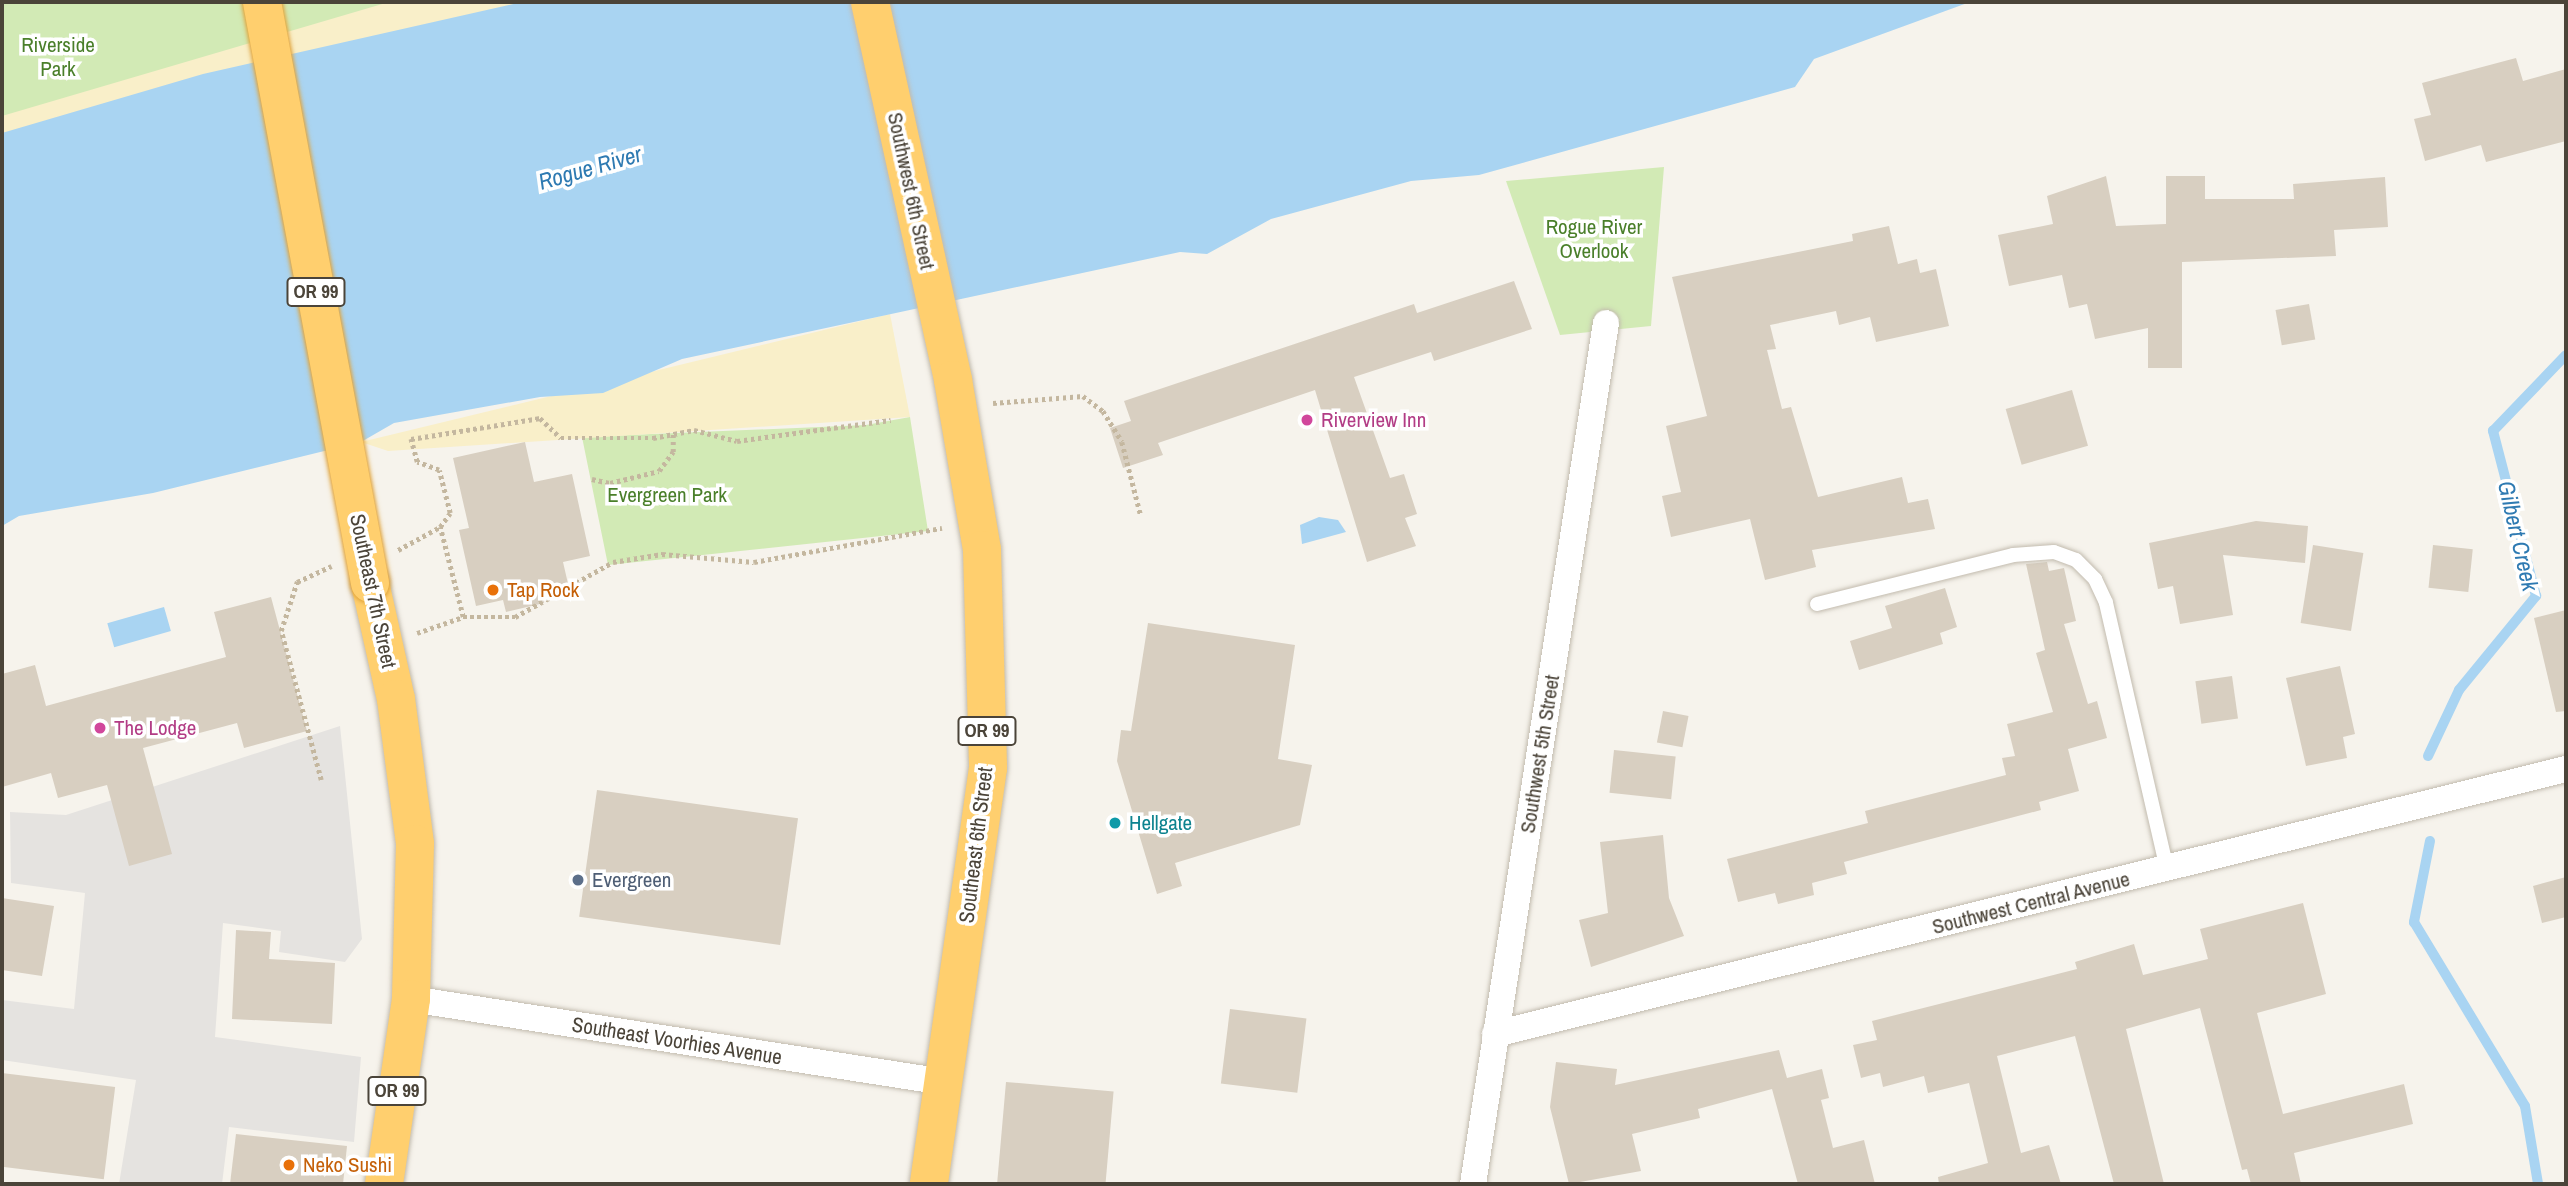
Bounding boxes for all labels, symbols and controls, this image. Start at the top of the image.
park label: Riverside Park [21,32,95,82]
street label: Southwest 6th Street [882,110,940,272]
water label: Rogue River [535,140,645,196]
park label: Rogue River Overlook [1546,214,1642,264]
road number: OR 99 [286,276,346,308]
place label: Riverview Inn [1321,407,1426,433]
marker: Riverview Inn [1299,412,1315,428]
water label: Gilbert Creek [2492,478,2544,594]
park label: Evergreen Park [607,482,727,508]
street label: Southeast 7th Street [344,512,402,670]
place label: Tap Rock [507,577,579,603]
marker: Tap Rock [485,582,501,598]
street label: Southwest 5th Street [1515,673,1565,835]
place label: The Lodge [114,715,196,741]
road number: OR 99 [957,716,1017,746]
marker: The Lodge [92,720,108,736]
street label: Southeast 6th Street [954,766,998,924]
place label: Hellgate [1129,810,1192,836]
marker: Hellgate [1107,815,1123,831]
street label: Southwest Central Avenue [1929,866,2133,940]
place label: Evergreen [592,867,671,893]
marker: Evergreen [570,872,586,888]
street label: Southeast Voorhies Avenue [570,1012,784,1070]
road number: OR 99 [367,1076,427,1106]
place label: Neko Sushi [303,1152,392,1178]
marker: Neko Sushi [281,1157,297,1173]

